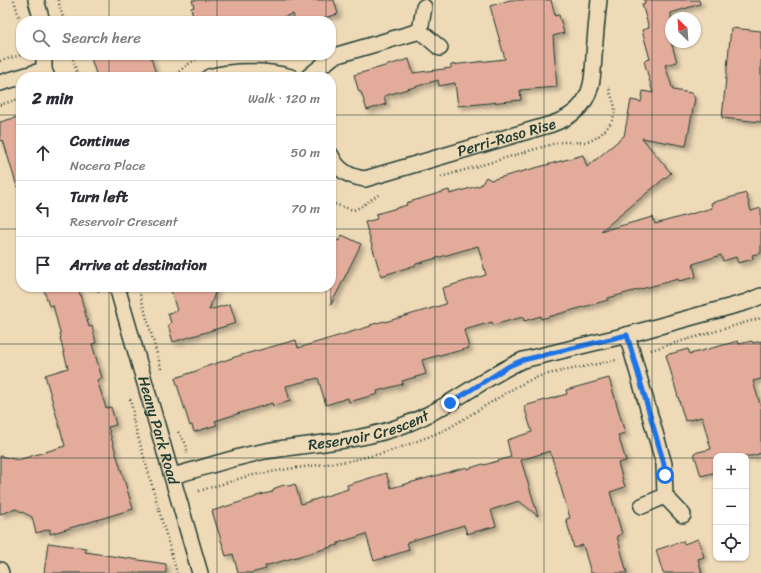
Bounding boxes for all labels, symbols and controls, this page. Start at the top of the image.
north arrow [665,12,701,48]
search box [16,16,336,60]
text: Search here [62,25,141,51]
icon: search [30,27,52,49]
text: 2 min [32,83,73,113]
text: Walk · 120 m [248,87,320,110]
street label: Perri-Raso Rise [454,111,559,164]
text: Continue [70,128,130,154]
text: 50 m [290,141,320,164]
icon: ahead [32,142,54,164]
text: Nocera Place [70,154,145,177]
text: Turn left [70,184,128,210]
text: 70 m [291,197,320,220]
icon: left [32,198,54,220]
text: Reservoir Crescent [70,210,178,233]
text: Arrive at destination [70,252,207,278]
icon: arrive [32,254,54,276]
street label: Heany Park Road [130,373,187,489]
route end [441,394,459,412]
street label: Reservoir Crescent [306,402,435,458]
map controls [713,453,749,561]
button: + [713,453,749,489]
route start [656,466,674,484]
button: − [713,489,749,525]
button: locate [713,525,749,561]

